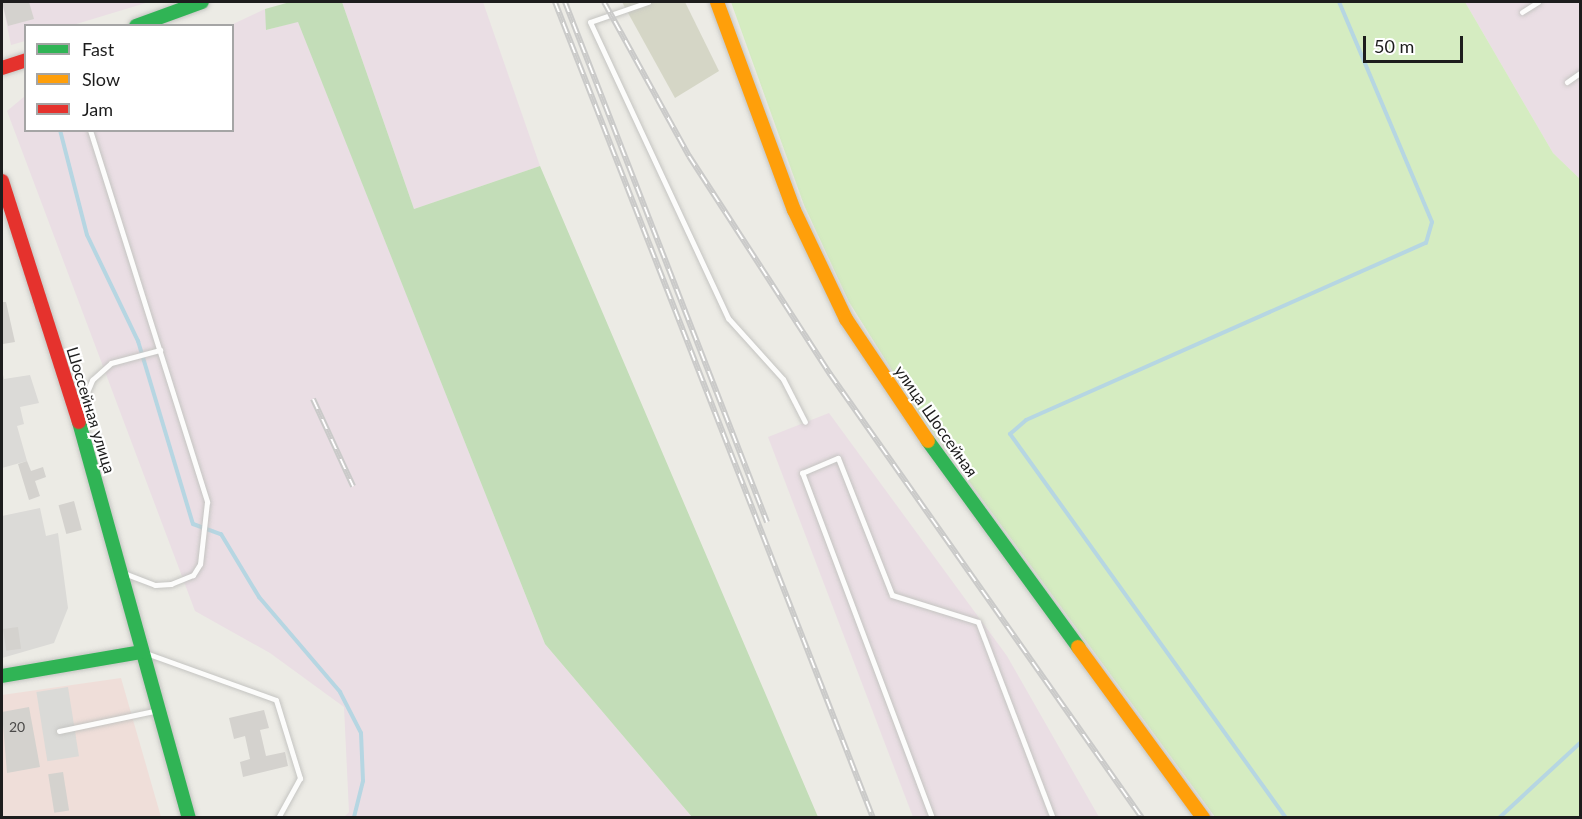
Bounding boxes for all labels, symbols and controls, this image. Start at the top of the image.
legend [24,24,234,132]
scale bar [1366,24,1466,62]
text: 50 m [1374,35,1414,57]
text: Fast [82,38,114,60]
text: Slow [82,68,120,90]
text: Jam [82,98,113,120]
street label: Шоссейная улица [63,344,119,476]
street label: улица Шоссейная [890,362,982,480]
house number: 20 [9,719,25,735]

